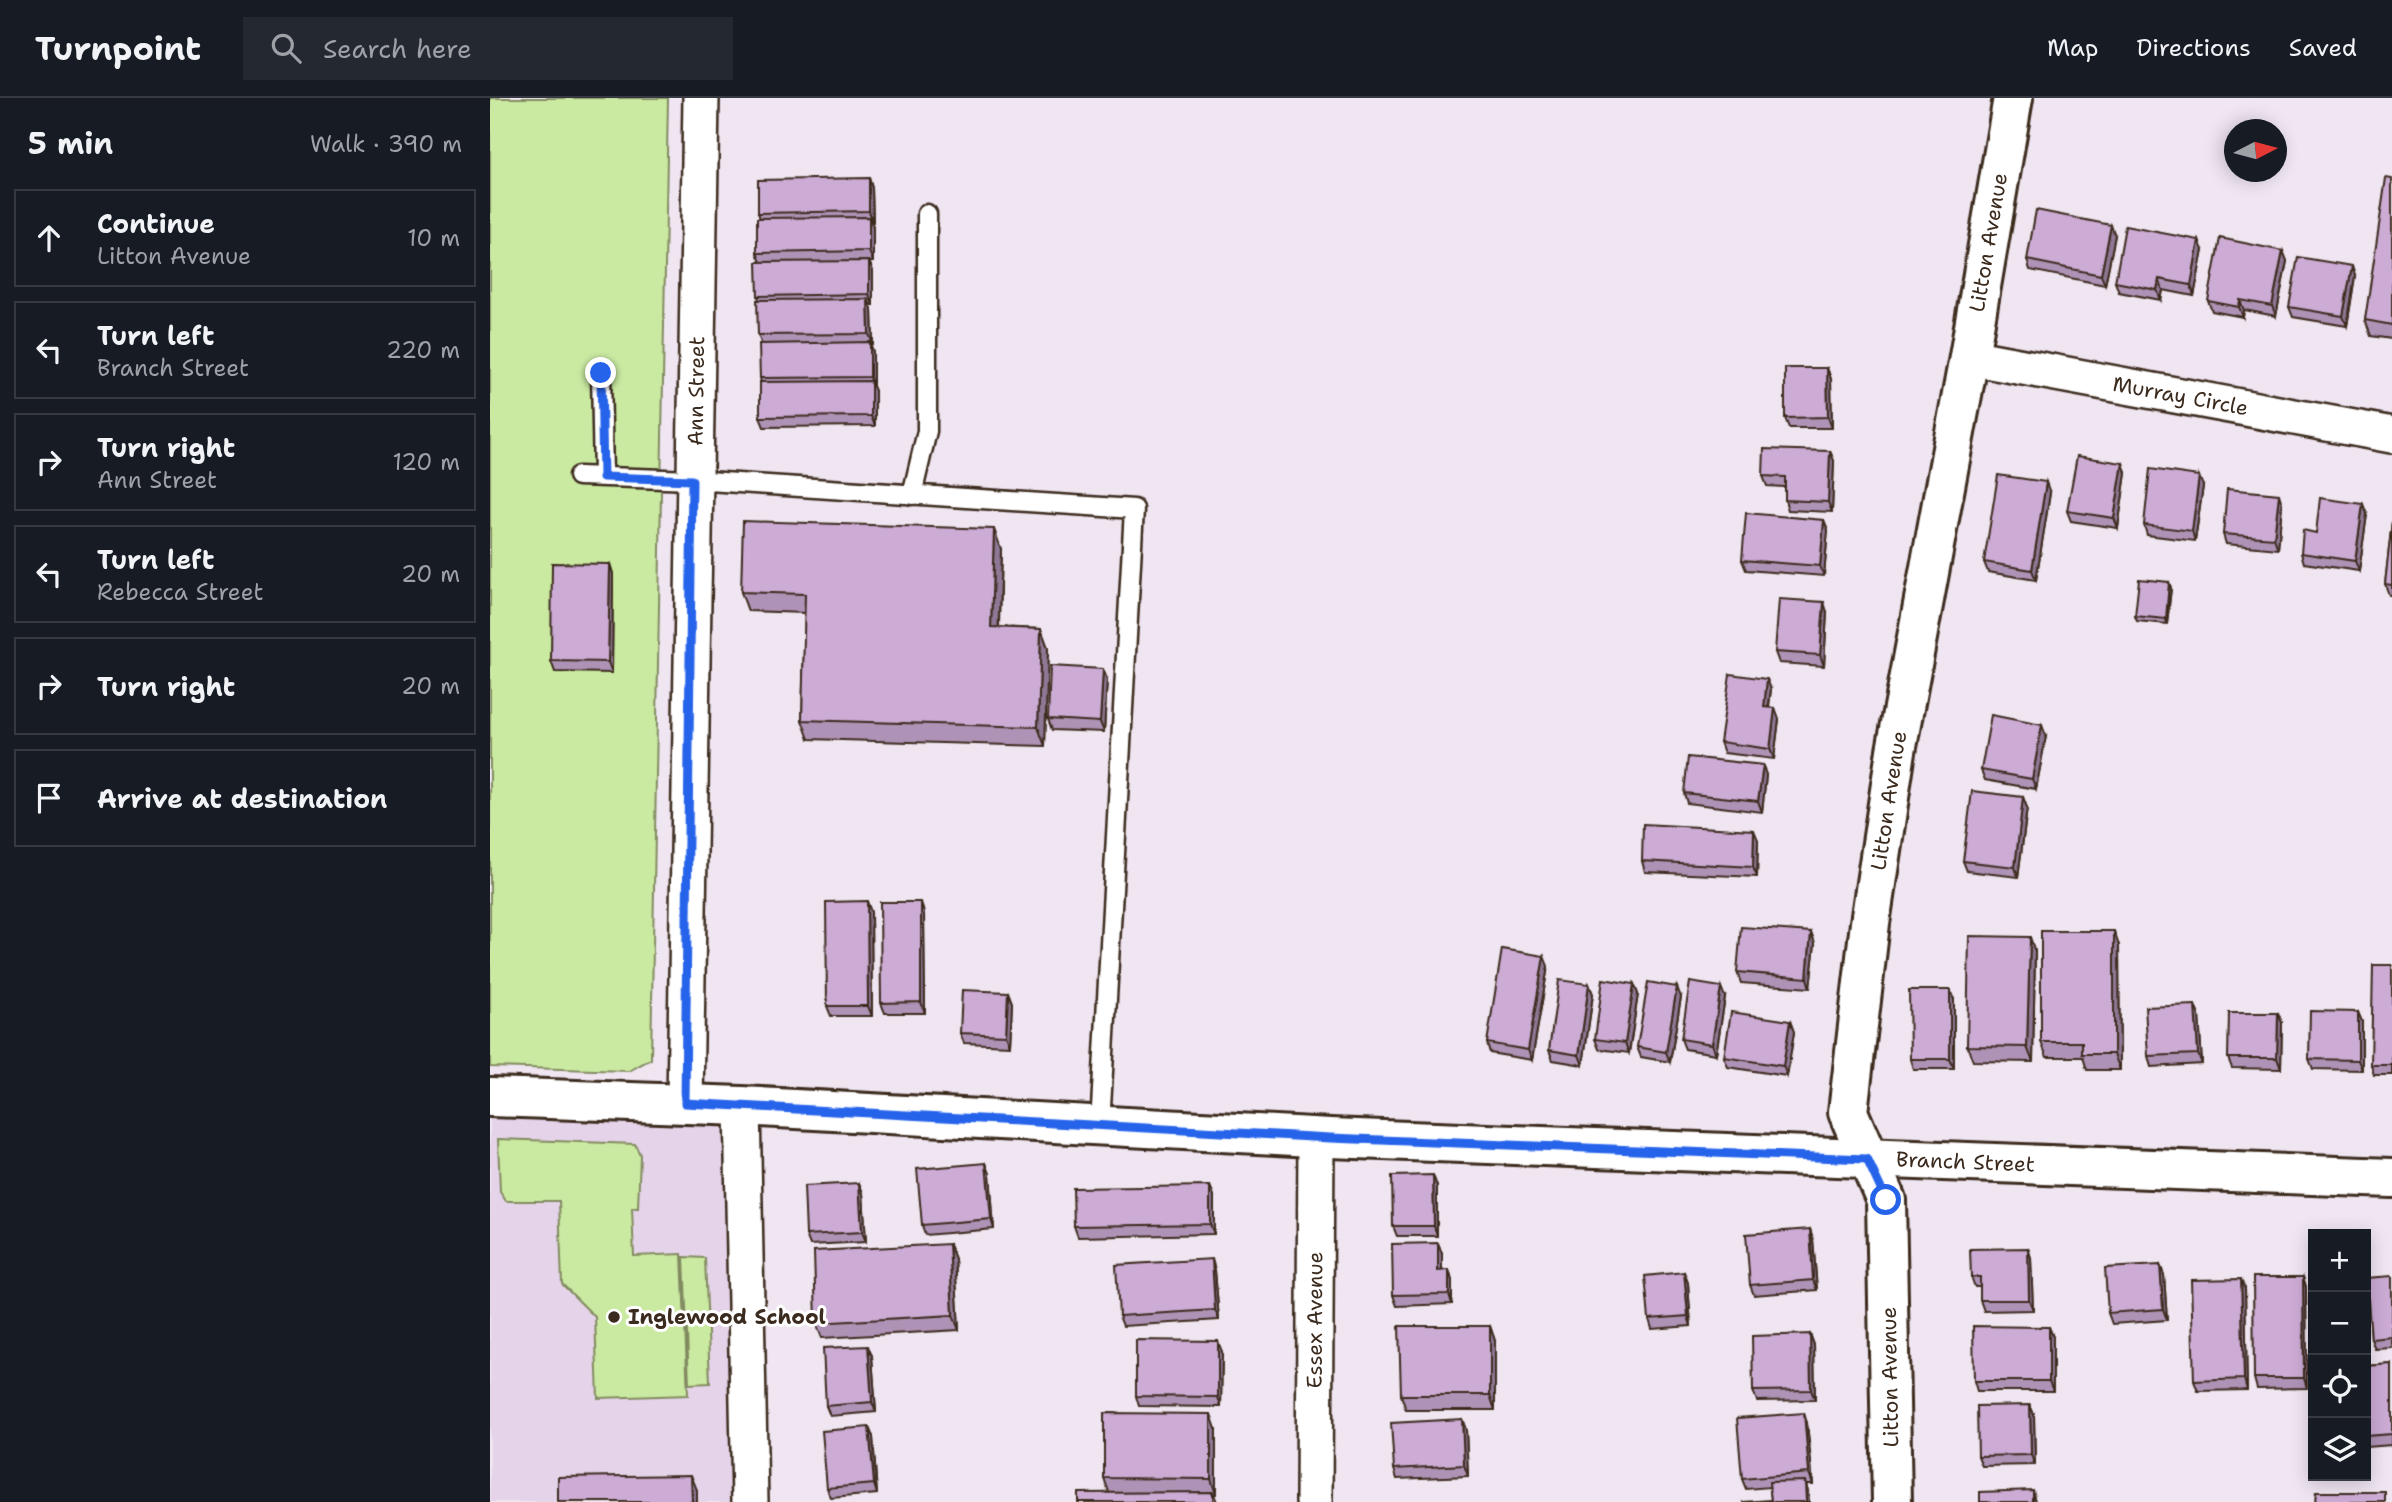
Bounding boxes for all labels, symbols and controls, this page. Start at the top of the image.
search box [243,17,733,80]
text: Turnpoint [35,26,201,71]
icon: search [267,29,305,67]
text: Search here [323,31,472,66]
text: Map [2047,32,2098,64]
text: Directions [2136,32,2251,64]
text: Saved [2289,32,2357,64]
north arrow [2224,119,2287,182]
text: 5 min [28,123,113,164]
text: Walk · 390 m [310,129,462,159]
street label: Litton Avenue [1963,171,2014,314]
text: Continue [97,206,215,241]
icon: ahead [30,219,68,257]
text: 10 m [407,223,460,253]
text: Litton Avenue [97,241,251,271]
text: Turn left [97,318,214,353]
icon: left [30,331,68,369]
text: 220 m [386,335,460,365]
street label: Ann Street [681,336,711,446]
text: Branch Street [97,353,249,383]
route end [585,357,616,388]
street label: Murray Circle [2110,370,2250,422]
text: Turn right [97,430,235,465]
icon: right [30,443,68,481]
text: 120 m [392,447,460,477]
text: Ann Street [97,465,217,495]
text: Turn left [97,542,214,577]
icon: left [30,555,68,593]
text: 20 m [401,559,460,589]
text: Rebecca Street [97,577,263,607]
icon: right [30,667,68,705]
text: Turn right [97,669,235,704]
text: 20 m [401,671,460,701]
street label: Litton Avenue [1864,729,1913,872]
icon: arrive [30,779,68,817]
text: Arrive at destination [97,781,387,816]
street label: Branch Street [1896,1145,2036,1179]
route start [1870,1184,1901,1215]
map controls [2308,1229,2371,1481]
button: + [2308,1229,2371,1292]
street label: Essex Avenue [1301,1251,1329,1389]
button: − [2308,1292,2371,1355]
place label: Inglewood School [628,1303,826,1331]
street label: Litton Avenue [1875,1306,1905,1448]
marker: Inglewood School [606,1309,622,1325]
button: locate [2308,1355,2371,1418]
button: layers [2308,1418,2371,1481]

